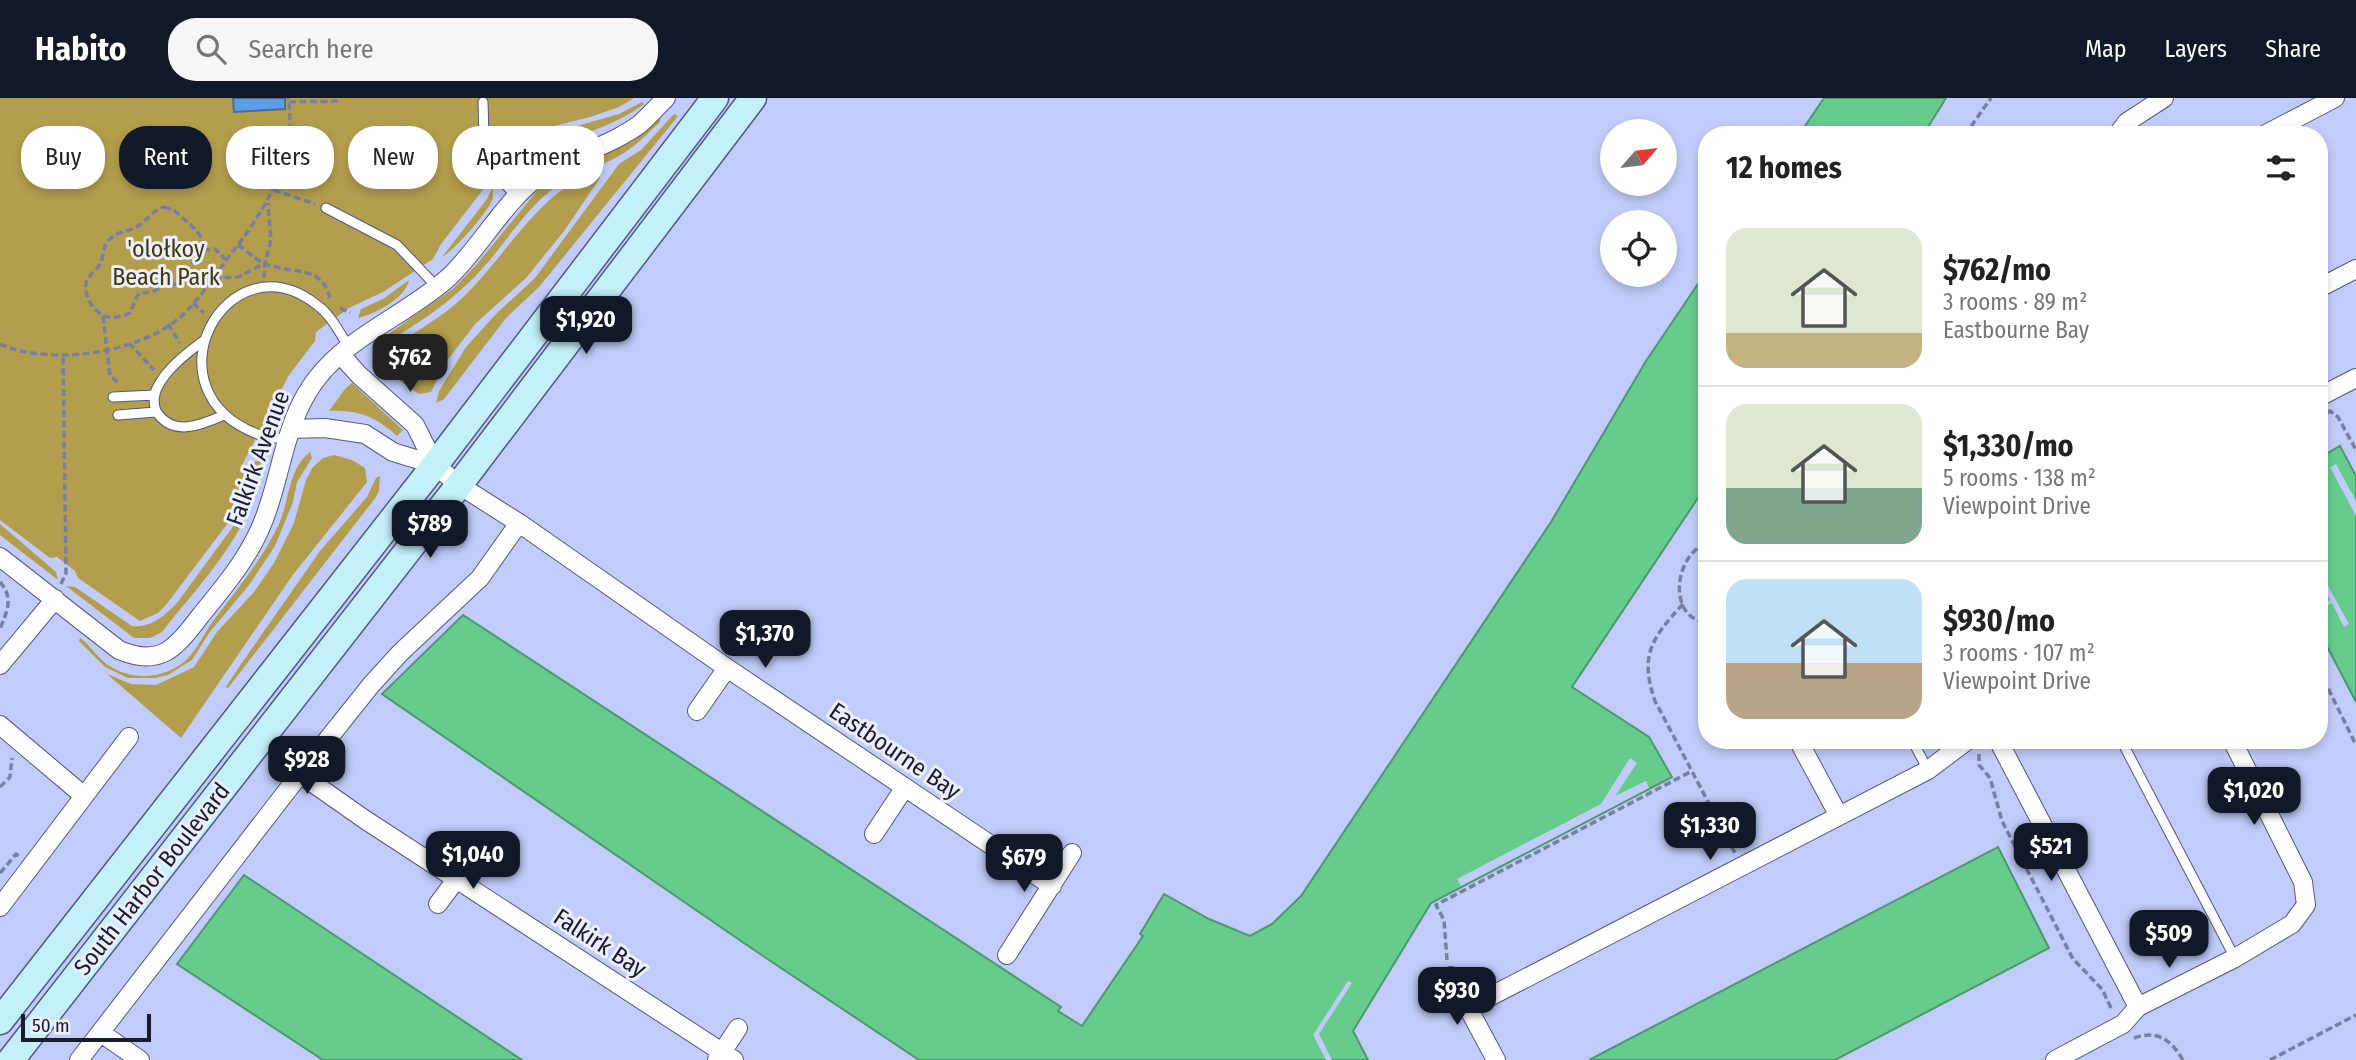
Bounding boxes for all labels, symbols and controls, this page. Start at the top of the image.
search box [168,18,658,81]
text: Habito [35,29,126,69]
icon: search [192,30,230,68]
text: Search here [248,34,374,65]
text: Map [2085,35,2127,63]
text: Layers [2165,35,2227,63]
text: Share [2265,35,2321,63]
north arrow [1600,119,1676,196]
map controls [1600,119,1677,287]
chip: Buy [21,126,105,189]
chip: Rent [119,126,212,189]
chip: Filters [226,126,334,189]
chip: New [348,126,438,189]
chip: Apartment [452,126,604,189]
icon: filters [2262,149,2300,187]
text: 12 homes [1726,150,1842,186]
button: locate [1600,210,1677,287]
park label: 'olołkoy Beach Park [112,235,221,291]
text: $762/mo [1943,252,2051,288]
icon: home [1782,256,1866,340]
text: 3 rooms · 89 m² [1943,288,2087,316]
pin: $1,920 [529,296,643,356]
text: $1,920 [556,305,616,333]
text: Eastbourne Bay [1943,316,2089,344]
pin: $762 [369,334,451,394]
text: $762 [389,343,431,371]
street label: Falkirk Avenue [221,387,295,529]
text: $1,330/mo [1943,428,2074,464]
icon: home [1782,432,1866,516]
text: 5 rooms · 138 m² [1943,464,2096,492]
text: Viewpoint Drive [1943,492,2091,520]
pin: $789 [389,500,471,560]
text: $789 [408,509,452,537]
text: $930/mo [1943,603,2055,639]
icon: home [1782,607,1866,691]
pin: $1,370 [708,610,822,670]
text: $1,370 [736,619,794,647]
text: 3 rooms · 107 m² [1943,639,2095,667]
text: Viewpoint Drive [1943,667,2091,695]
street label: Eastbourne Bay [824,697,966,805]
pin: $928 [266,736,348,796]
text: $928 [284,745,330,773]
pin: $1,020 [2197,768,2311,827]
text: $1,020 [2224,776,2284,804]
street label: South Harbor Boulevard [68,777,236,981]
pin: $1,330 [1653,802,1767,862]
text: $1,330 [1680,811,1740,839]
pin: $521 [2010,824,2092,883]
pin: $1,040 [416,832,530,891]
text: $521 [2030,832,2072,860]
pin: $679 [983,834,1065,894]
text: $1,040 [442,840,504,868]
text: $679 [1002,843,1046,871]
street label: Falkirk Bay [549,903,652,983]
pin: $509 [2128,910,2210,970]
text: $509 [2145,919,2193,947]
pin: $930 [1416,968,1498,1027]
text: $930 [1434,976,1480,1004]
scale bar [21,1011,150,1043]
text: 50 m [32,1014,70,1037]

